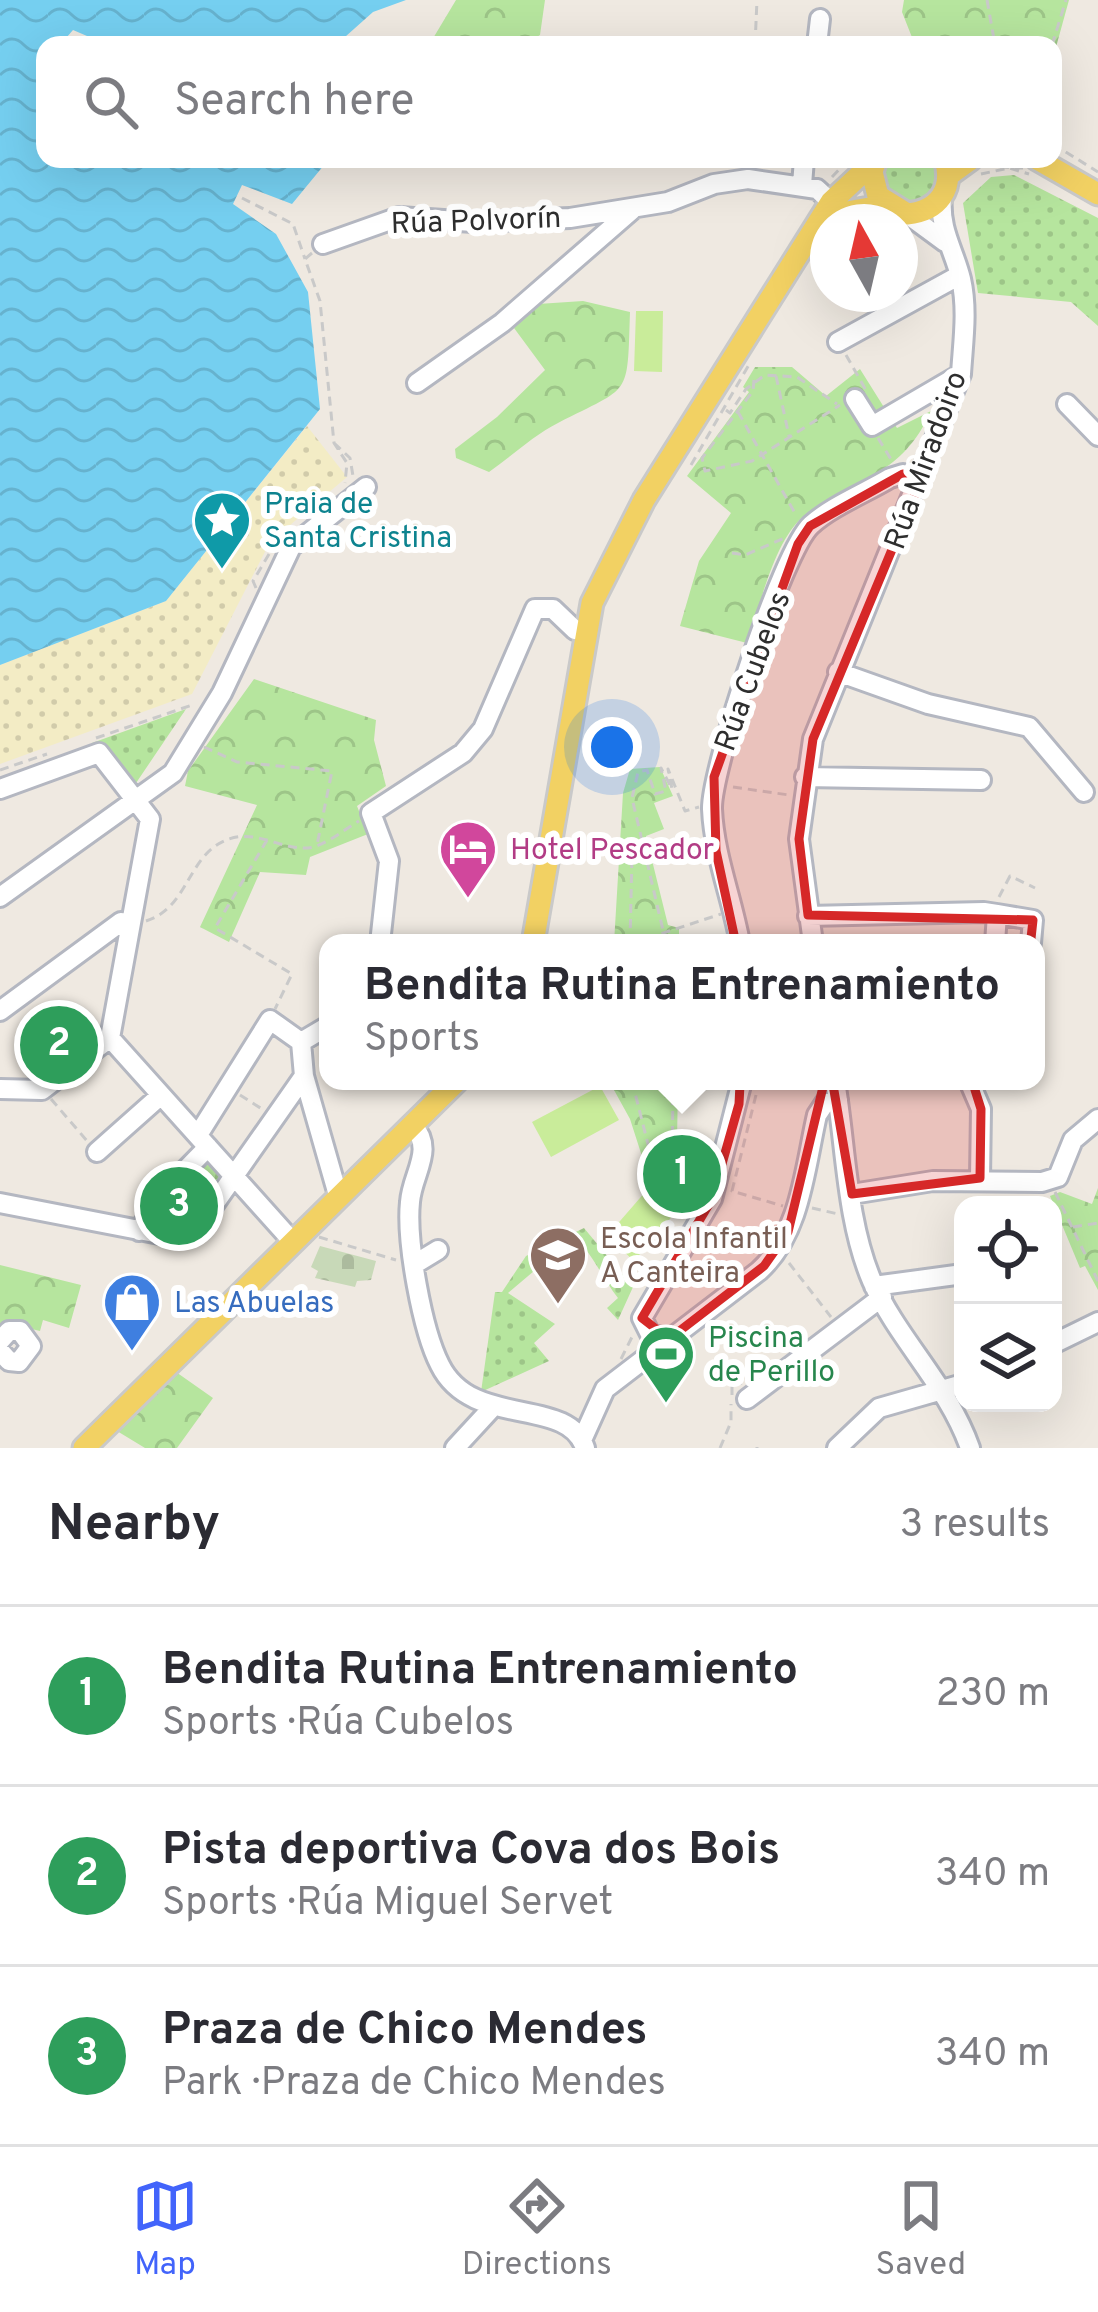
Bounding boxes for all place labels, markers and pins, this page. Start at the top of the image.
place label: Praia de Santa Cristina [264,487,452,558]
place icon: Praia de Santa Cristina [191,489,253,571]
hotel icon: Hotel Pescador [437,818,499,900]
place label: Hotel Pescador [510,833,715,870]
pin: 2 [20,1000,98,1090]
pin: 1 [643,1129,721,1219]
pin: 3 [140,1161,218,1251]
place label: Escola Infantil A Canteira [600,1222,788,1293]
school or university icon: Escola Infantil A Canteira [527,1224,589,1306]
shop icon: Las Abuelas [101,1271,163,1353]
place label: Las Abuelas [174,1286,334,1323]
place label: Piscina de Perillo [708,1321,835,1392]
sports icon: Piscina de Perillo [635,1323,697,1405]

